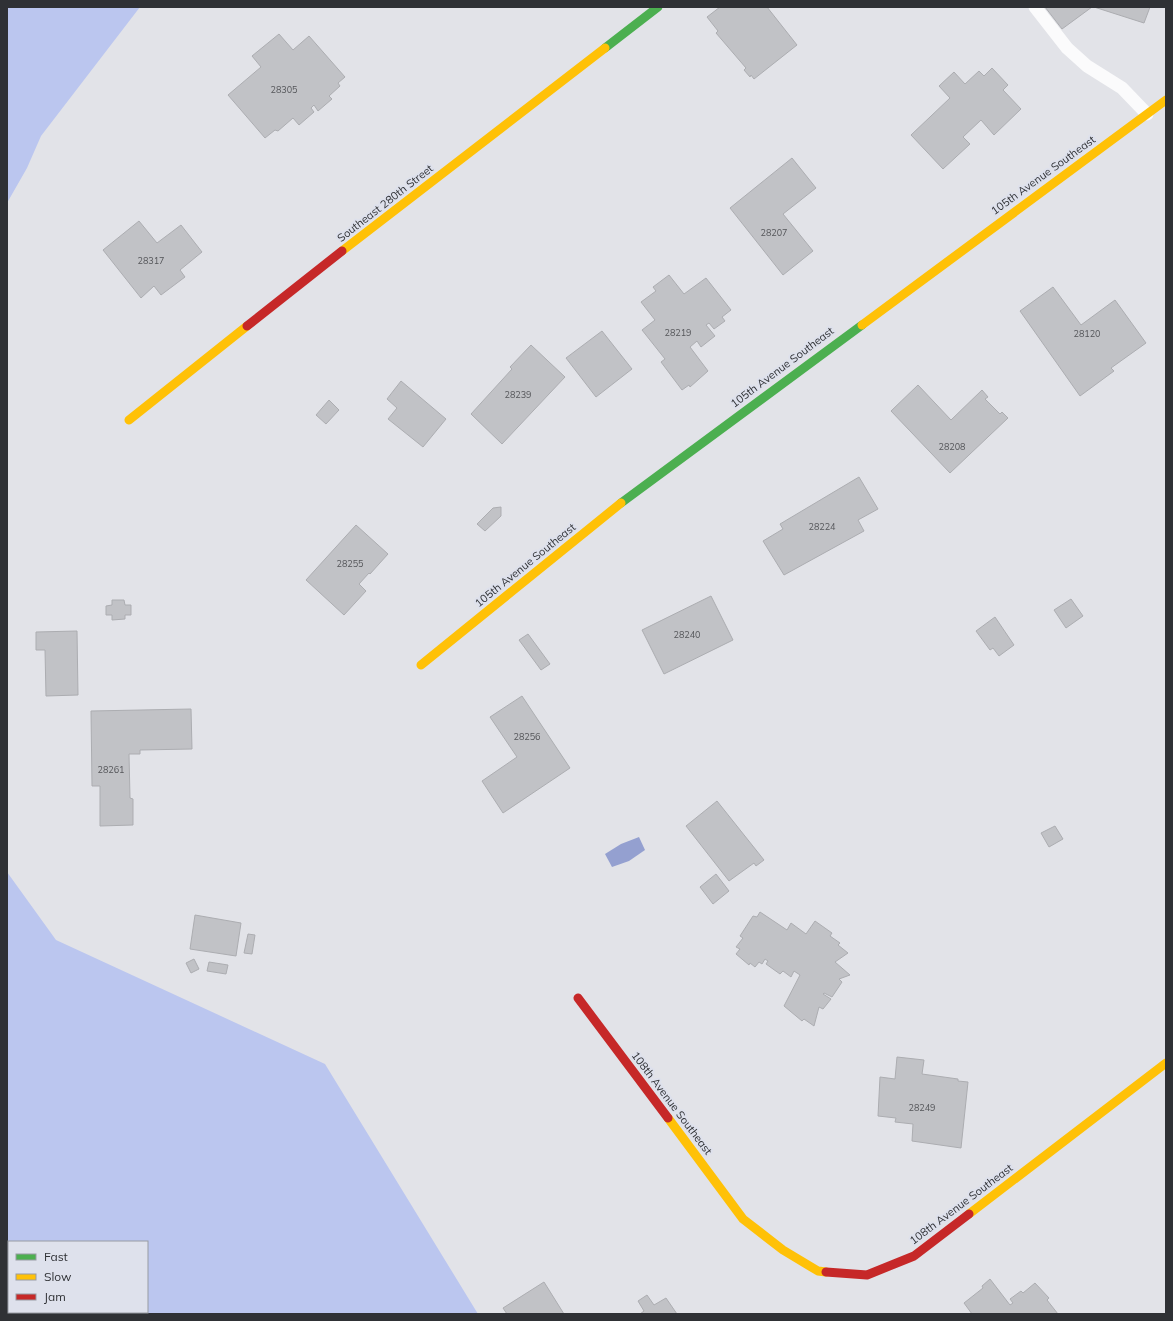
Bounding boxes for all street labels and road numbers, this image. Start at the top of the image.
street label: 105th Avenue Southeast [988,132,1098,218]
street label: Southeast 280th Street [334,161,436,245]
street label: 105th Avenue Southeast [728,323,837,410]
street label: 105th Avenue Southeast [472,520,578,610]
street label: 108th Avenue Southeast [629,1049,716,1158]
street label: 108th Avenue Southeast [907,1160,1016,1247]

